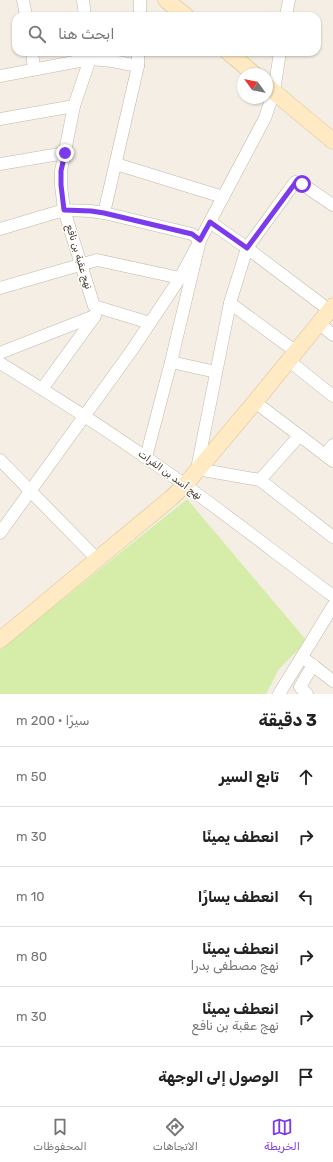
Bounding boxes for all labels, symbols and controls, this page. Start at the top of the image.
search box [12,12,321,56]
icon: search [26,23,48,45]
text: ابحث هنا [58,25,115,43]
north arrow [237,68,273,104]
route end [56,144,74,162]
route start [293,175,311,193]
street label: نهج عقبة بن نافع [63,223,95,291]
street label: نهج أسد بن الفرات [135,448,204,503]
text: 3 دقيقة [258,710,317,730]
text: سيرًا · 200 m [16,713,90,728]
icon: ahead [295,766,317,788]
text: تابع السير [219,768,279,786]
text: 50 m [16,769,47,784]
icon: right [295,826,317,848]
text: انعطف يمينًا [202,828,279,846]
text: 30 m [16,829,47,844]
icon: left [295,886,317,908]
text: انعطف يسارًا [198,888,279,906]
text: 10 m [16,889,45,904]
text: انعطف يمينًا [202,940,279,958]
icon: right [295,946,317,968]
text: 80 m [16,949,47,964]
text: نهج مصطفى بدرا [190,958,279,973]
text: انعطف يمينًا [202,1000,279,1018]
icon: right [295,1006,317,1028]
text: 30 m [16,1009,47,1024]
text: نهج عقبة بن نافع [192,1018,279,1033]
icon: arrive [295,1066,317,1088]
text: الوصول إلى الوجهة [158,1068,279,1086]
tab: المحفوظات [33,1116,87,1153]
tab: الاتجاهات [153,1116,198,1153]
tab: الخريطة [264,1116,300,1153]

